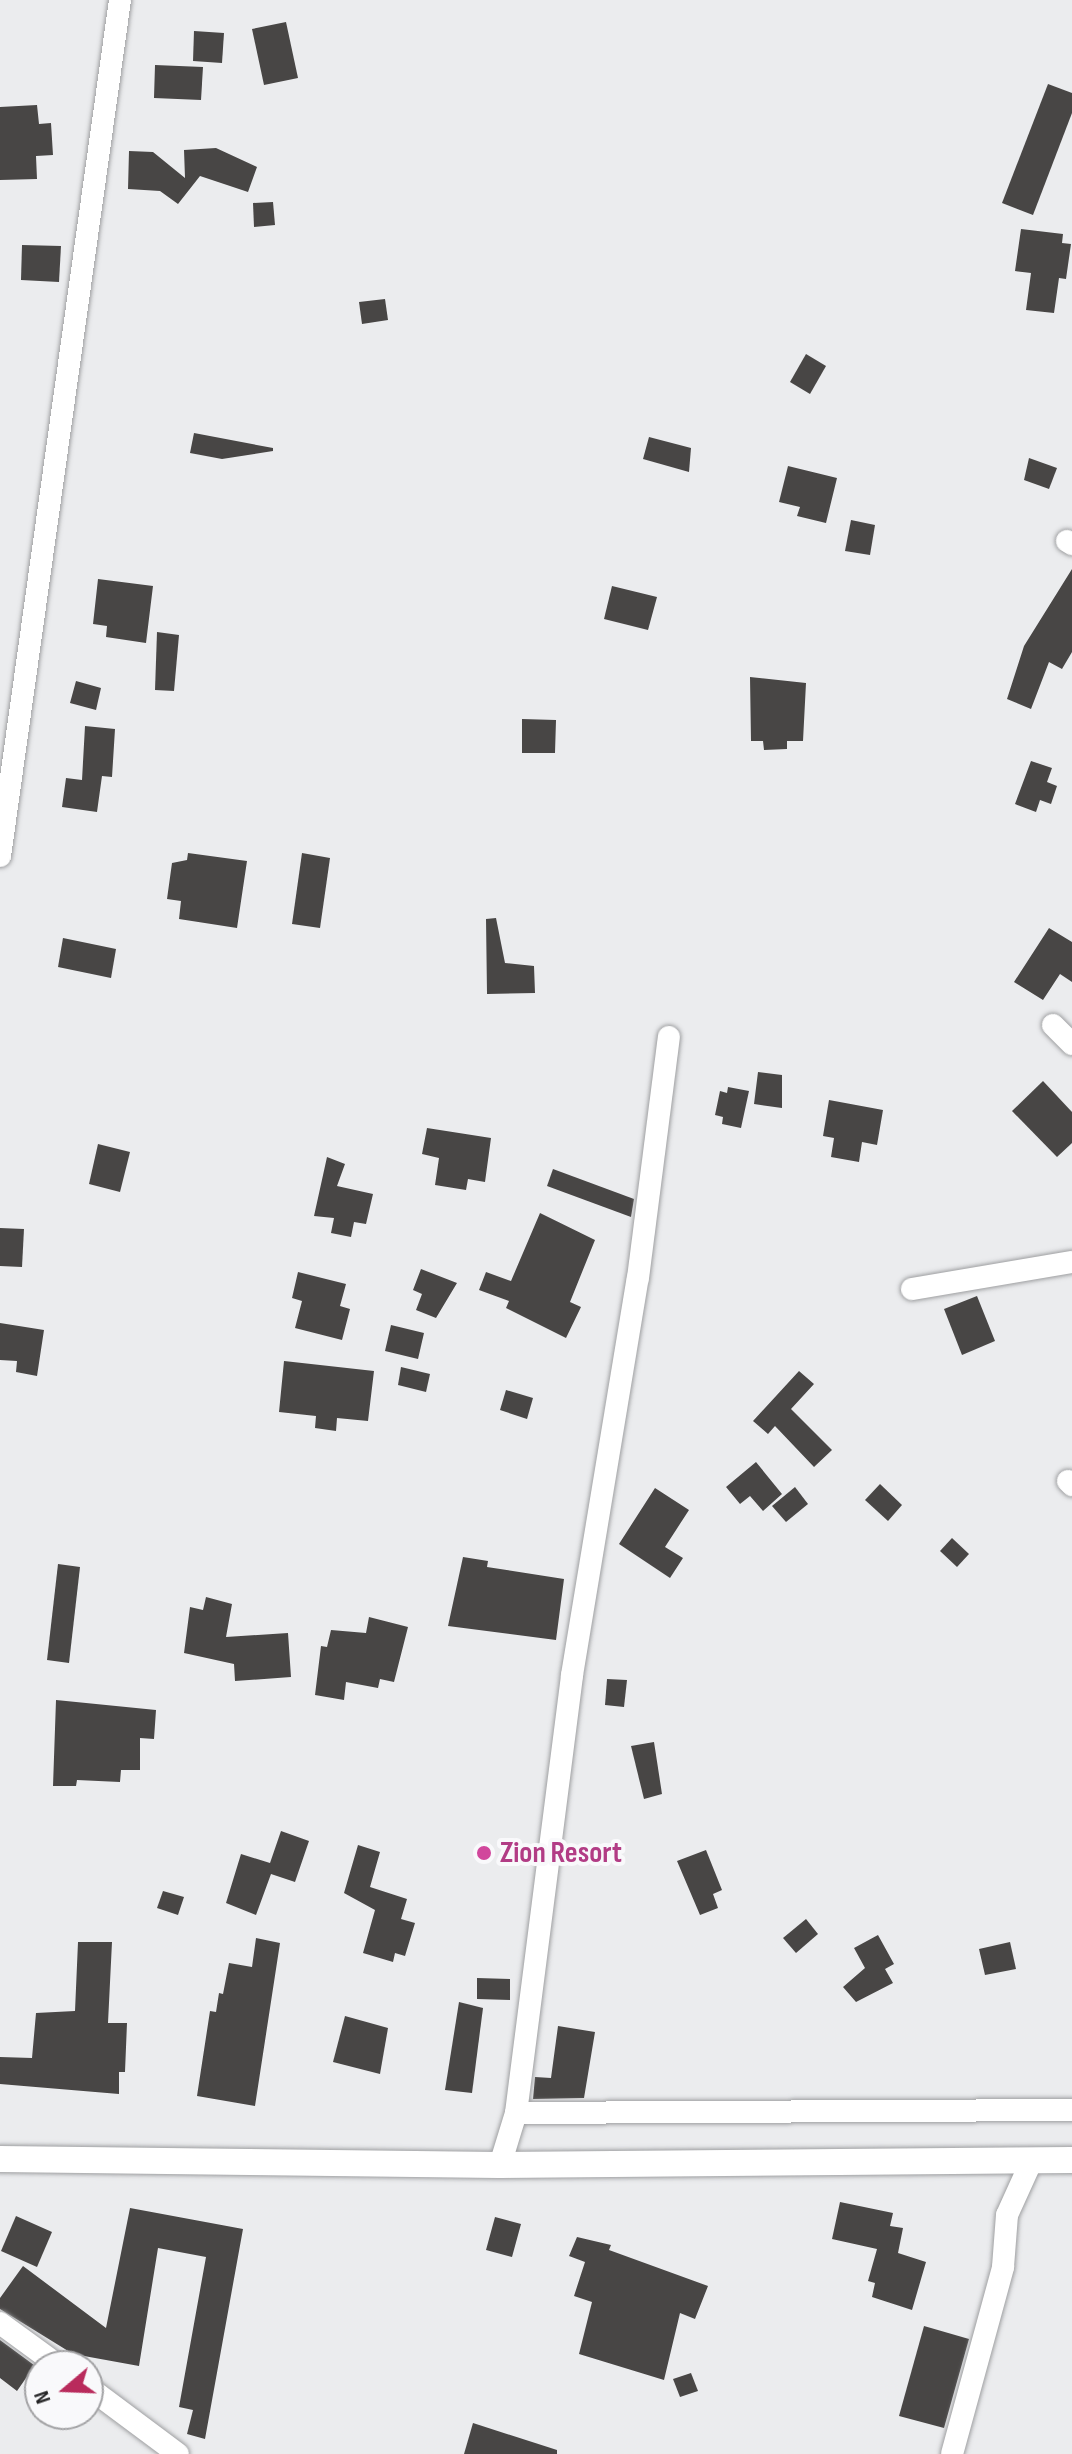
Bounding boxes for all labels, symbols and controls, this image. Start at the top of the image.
place label: Zion Resort [500,1835,622,1871]
marker: Zion Resort [475,1844,493,1862]
north arrow [24,2350,104,2430]
text: N [28,2387,57,2407]

